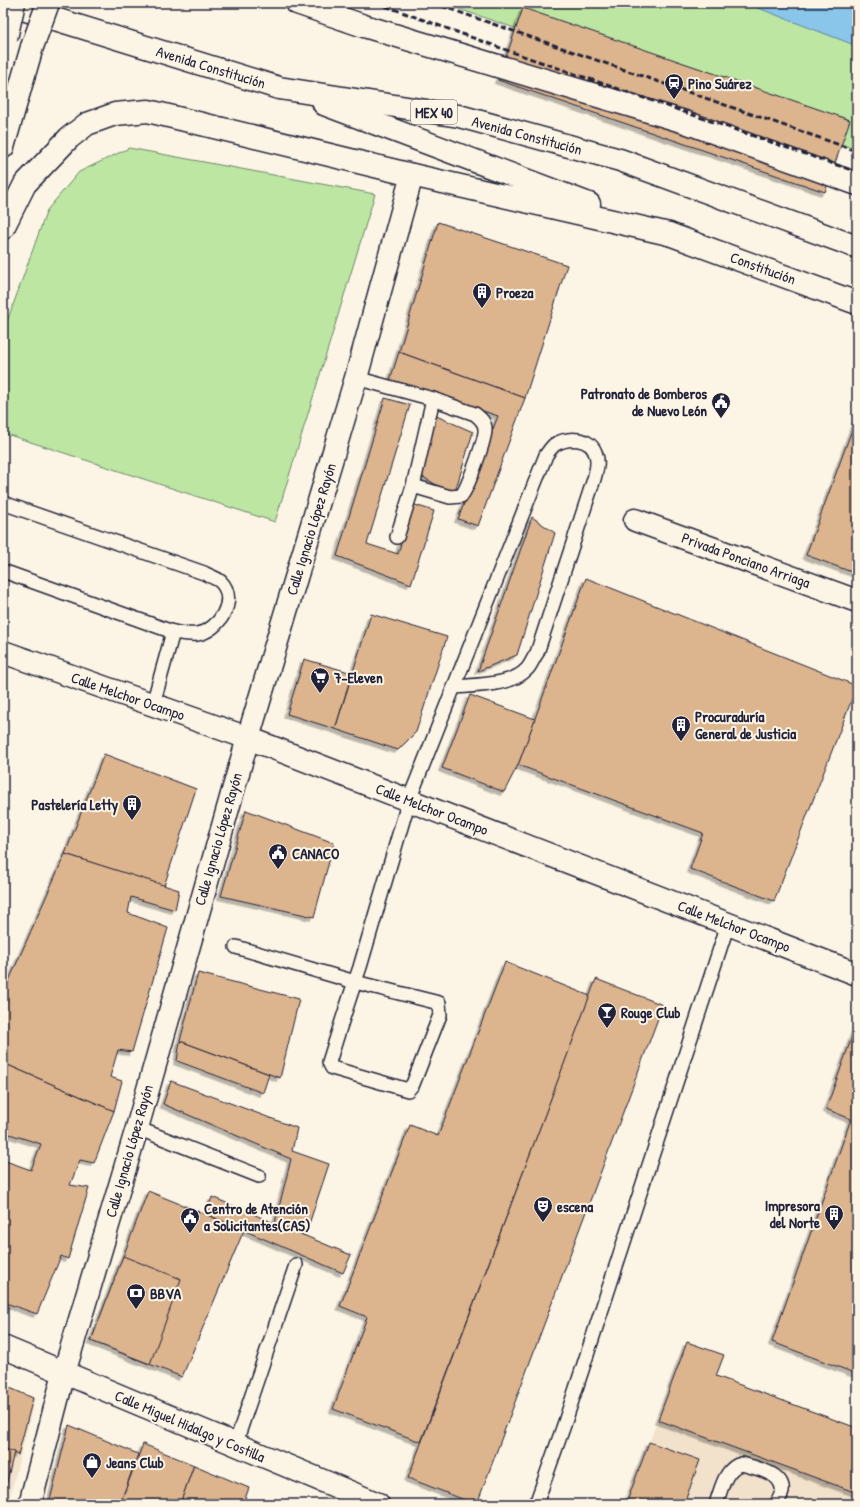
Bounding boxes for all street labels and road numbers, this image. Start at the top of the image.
street label: Avenida Constitución [154,40,268,94]
road number: MEX 40 [411,100,457,124]
street label: Avenida Constitución [470,110,585,160]
street label: Constitución [727,246,799,290]
street label: Calle Ignacio López Rayón [281,460,341,598]
street label: Privada Ponciano Arriaga [679,527,813,593]
street label: Calle Melchor Ocampo [68,667,188,725]
street label: Calle Ignacio López Rayón [189,770,247,908]
street label: Calle Melchor Ocampo [373,778,491,840]
street label: Calle Melchor Ocampo [675,895,793,957]
street label: Calle Ignacio López Rayón [100,1082,158,1220]
street label: Calle Miguel Hidalgo y Costilla [112,1385,268,1467]

